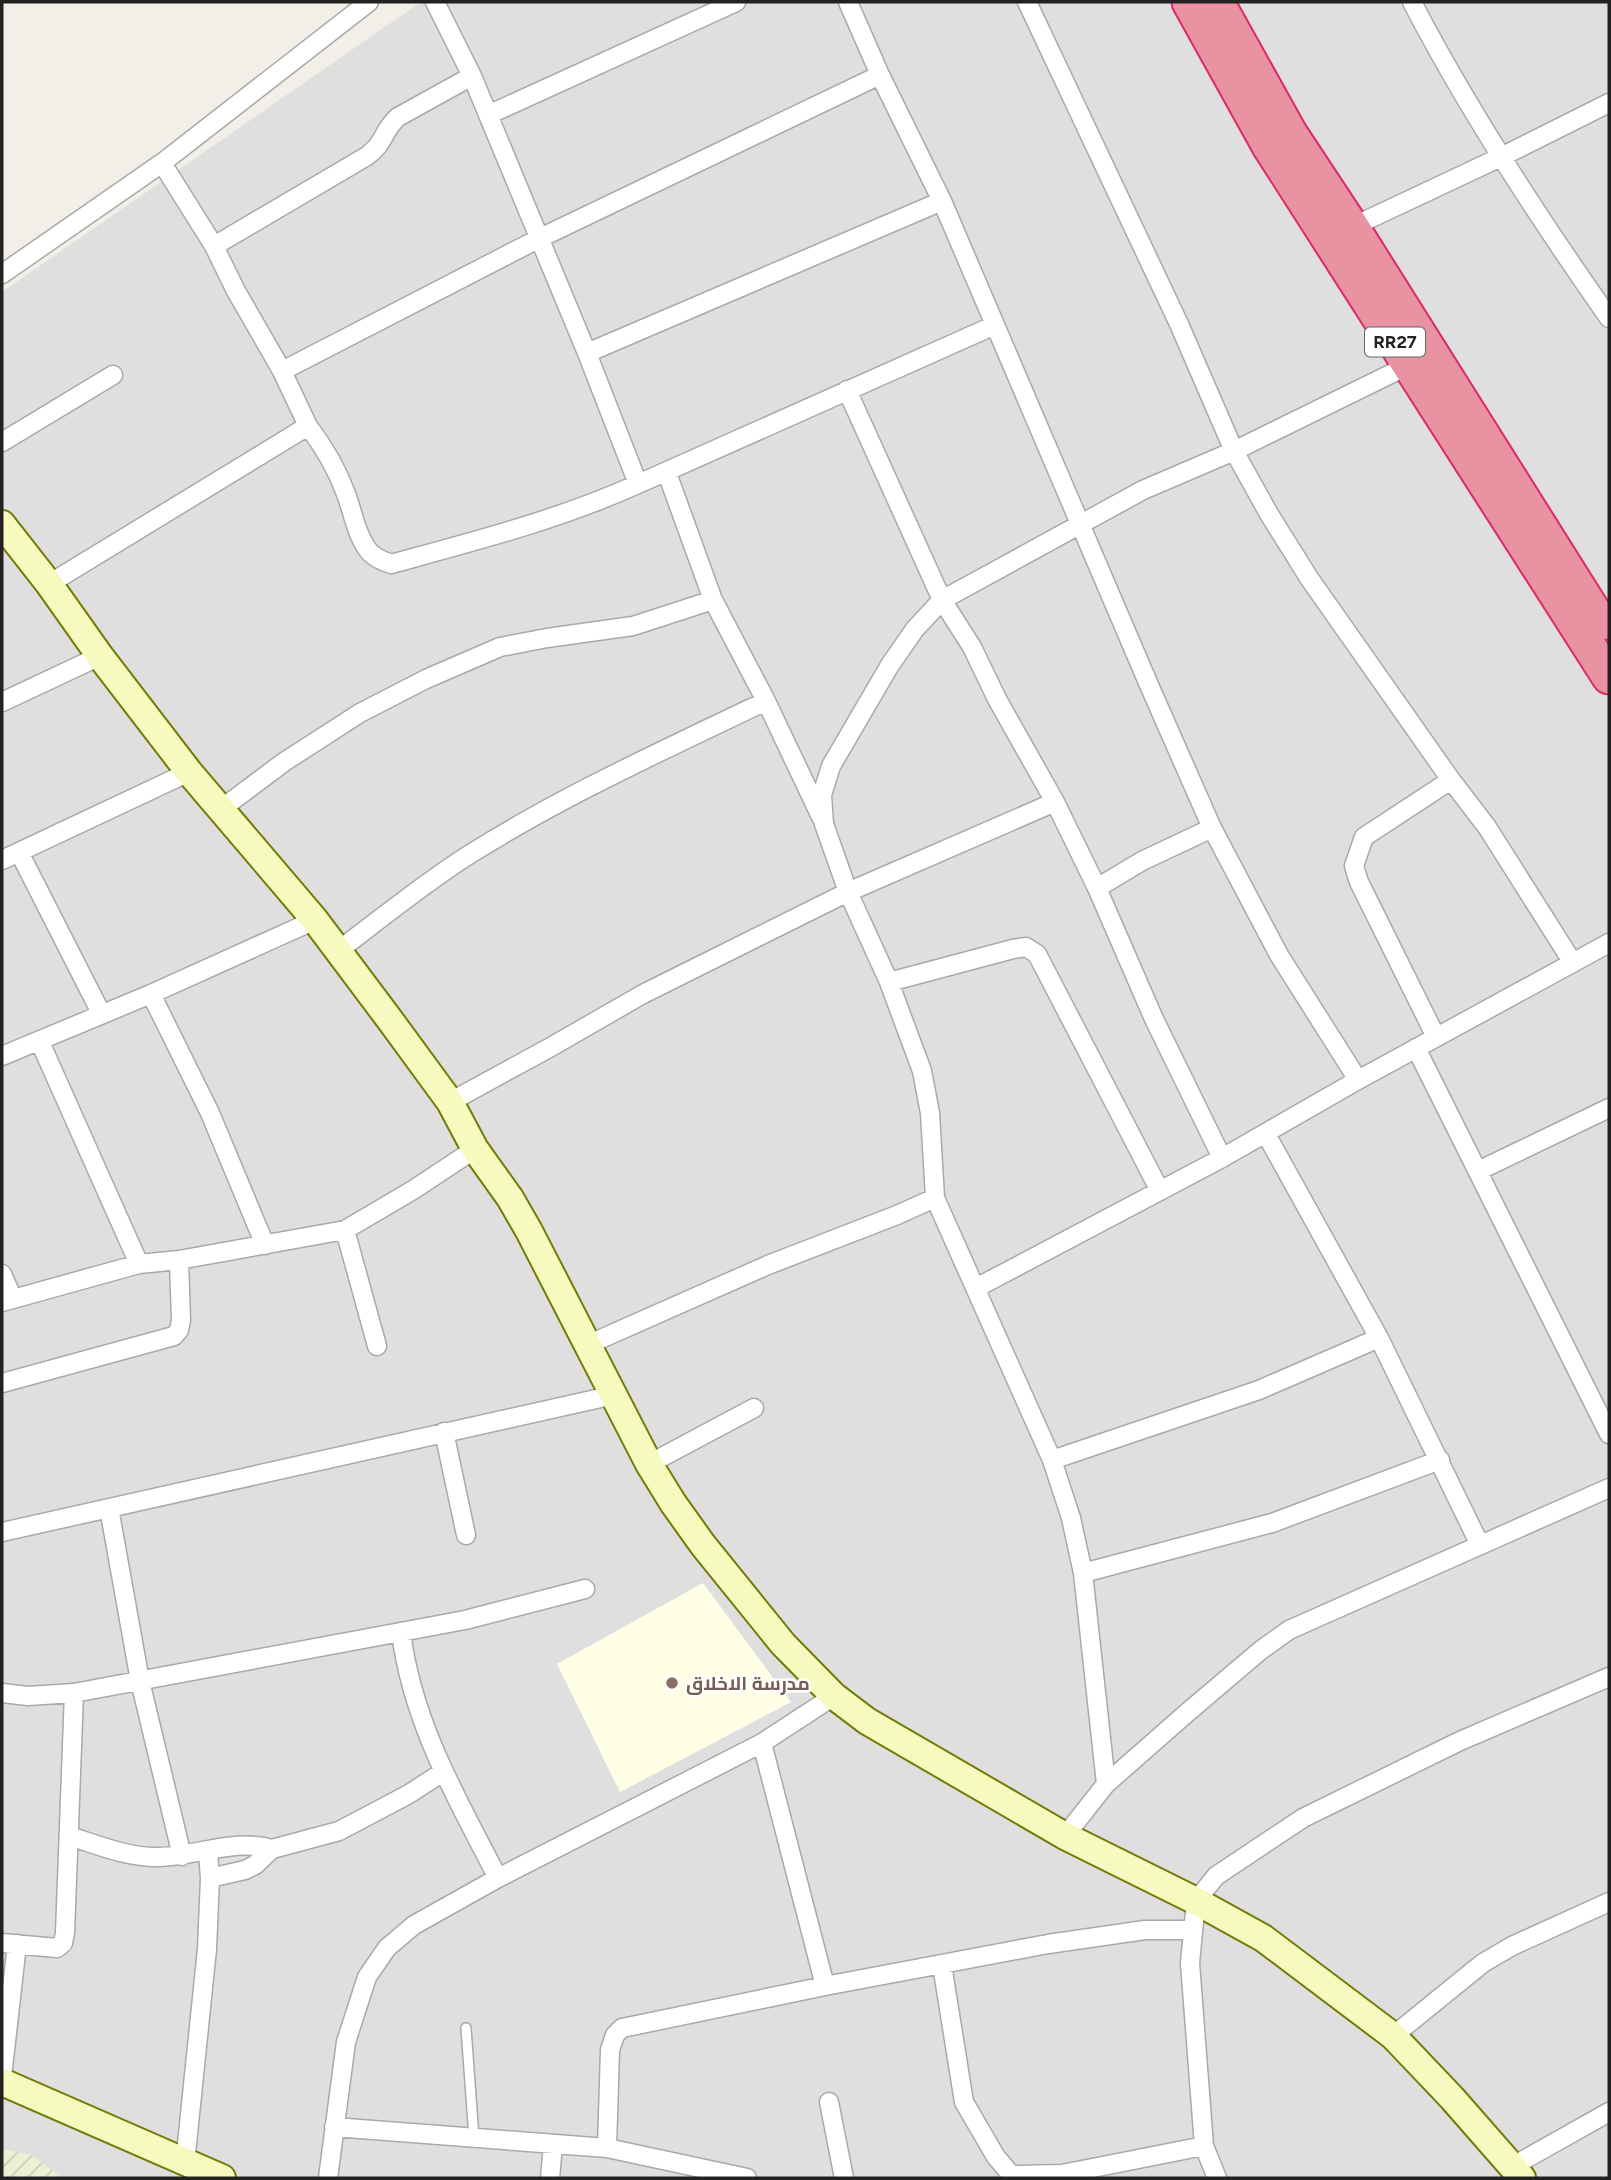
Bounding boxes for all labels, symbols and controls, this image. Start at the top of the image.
road number: RR27 [1365,328,1425,356]
place label: مدرسة الاخلاق [686,1672,810,1695]
marker: مدرسة الاخلاق [664,1675,680,1691]

